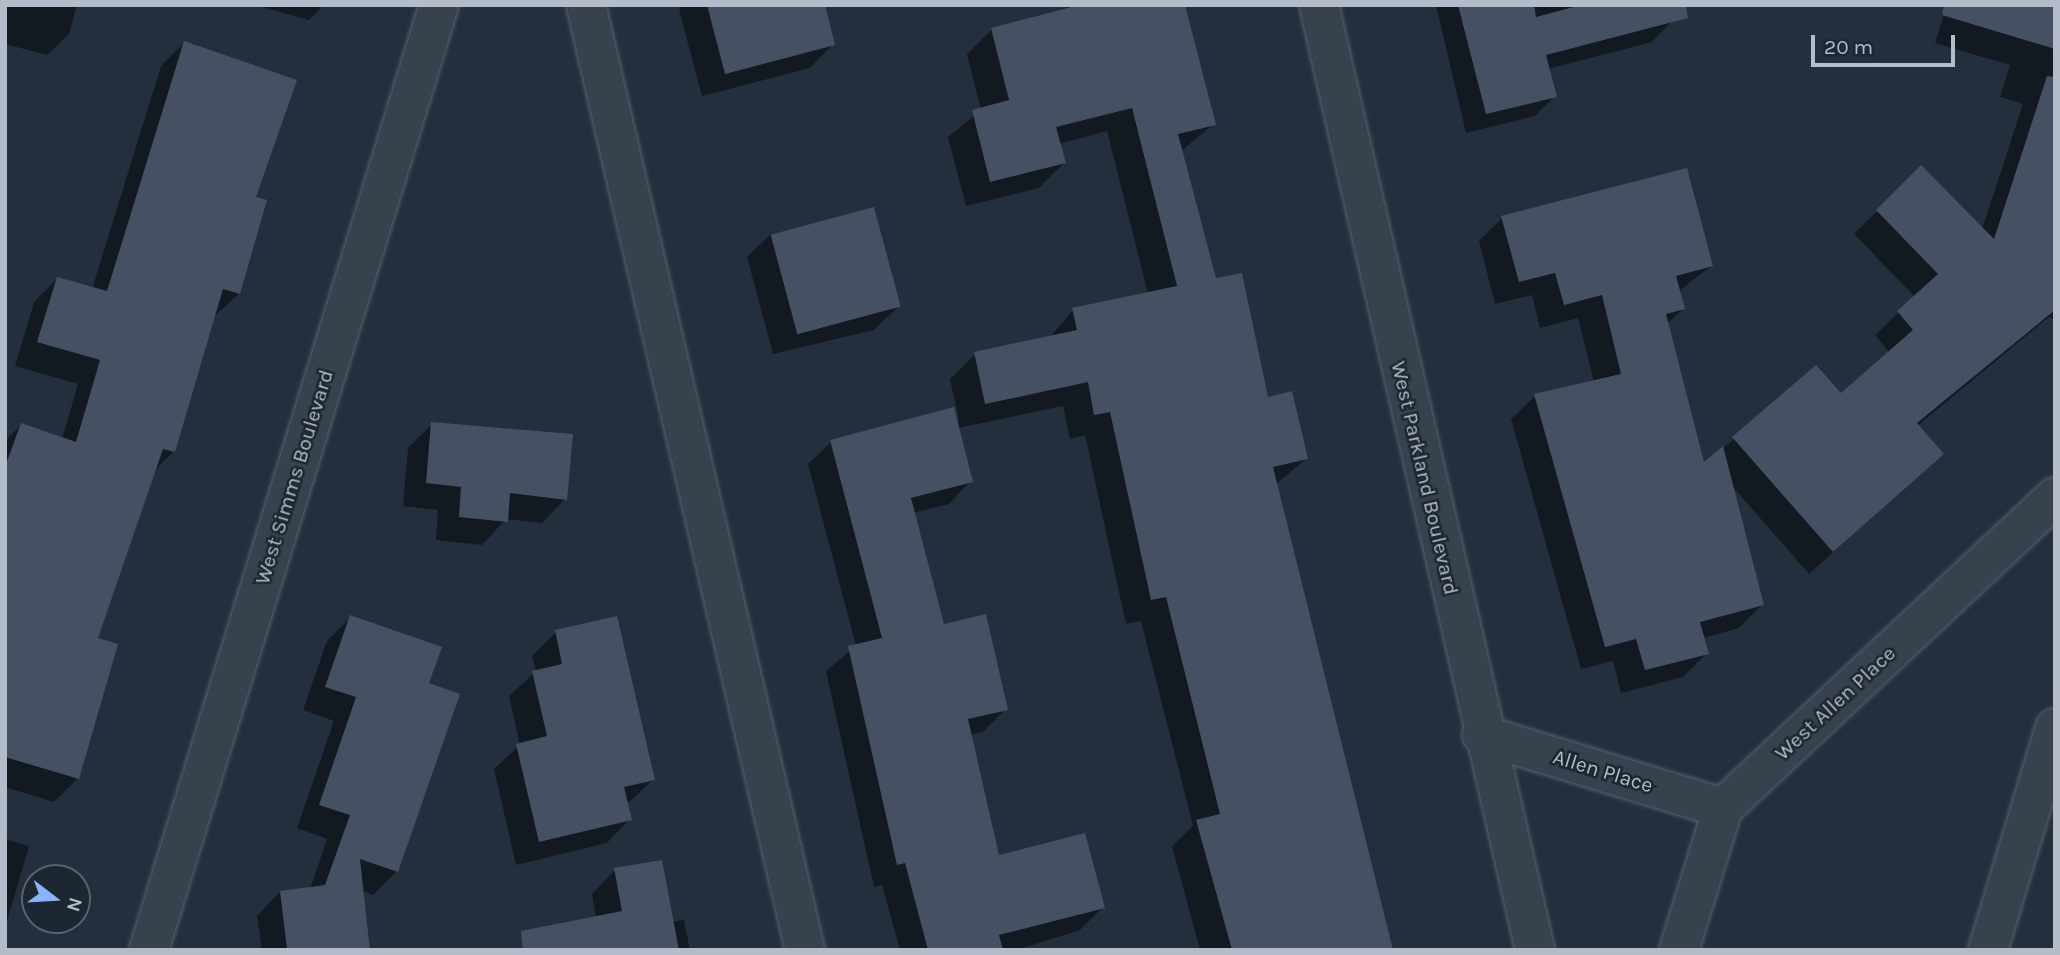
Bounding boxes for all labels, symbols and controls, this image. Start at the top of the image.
scale bar [1815,21,1958,65]
text: 20 m [1824,35,1873,59]
street label: West Parkland Boulevard [1386,359,1464,597]
street label: West Simms Boulevard [249,367,339,587]
street label: West Allen Place [1769,641,1901,765]
street label: Allen Place [1550,744,1656,798]
north arrow [21,864,91,934]
text: N [62,895,87,914]

